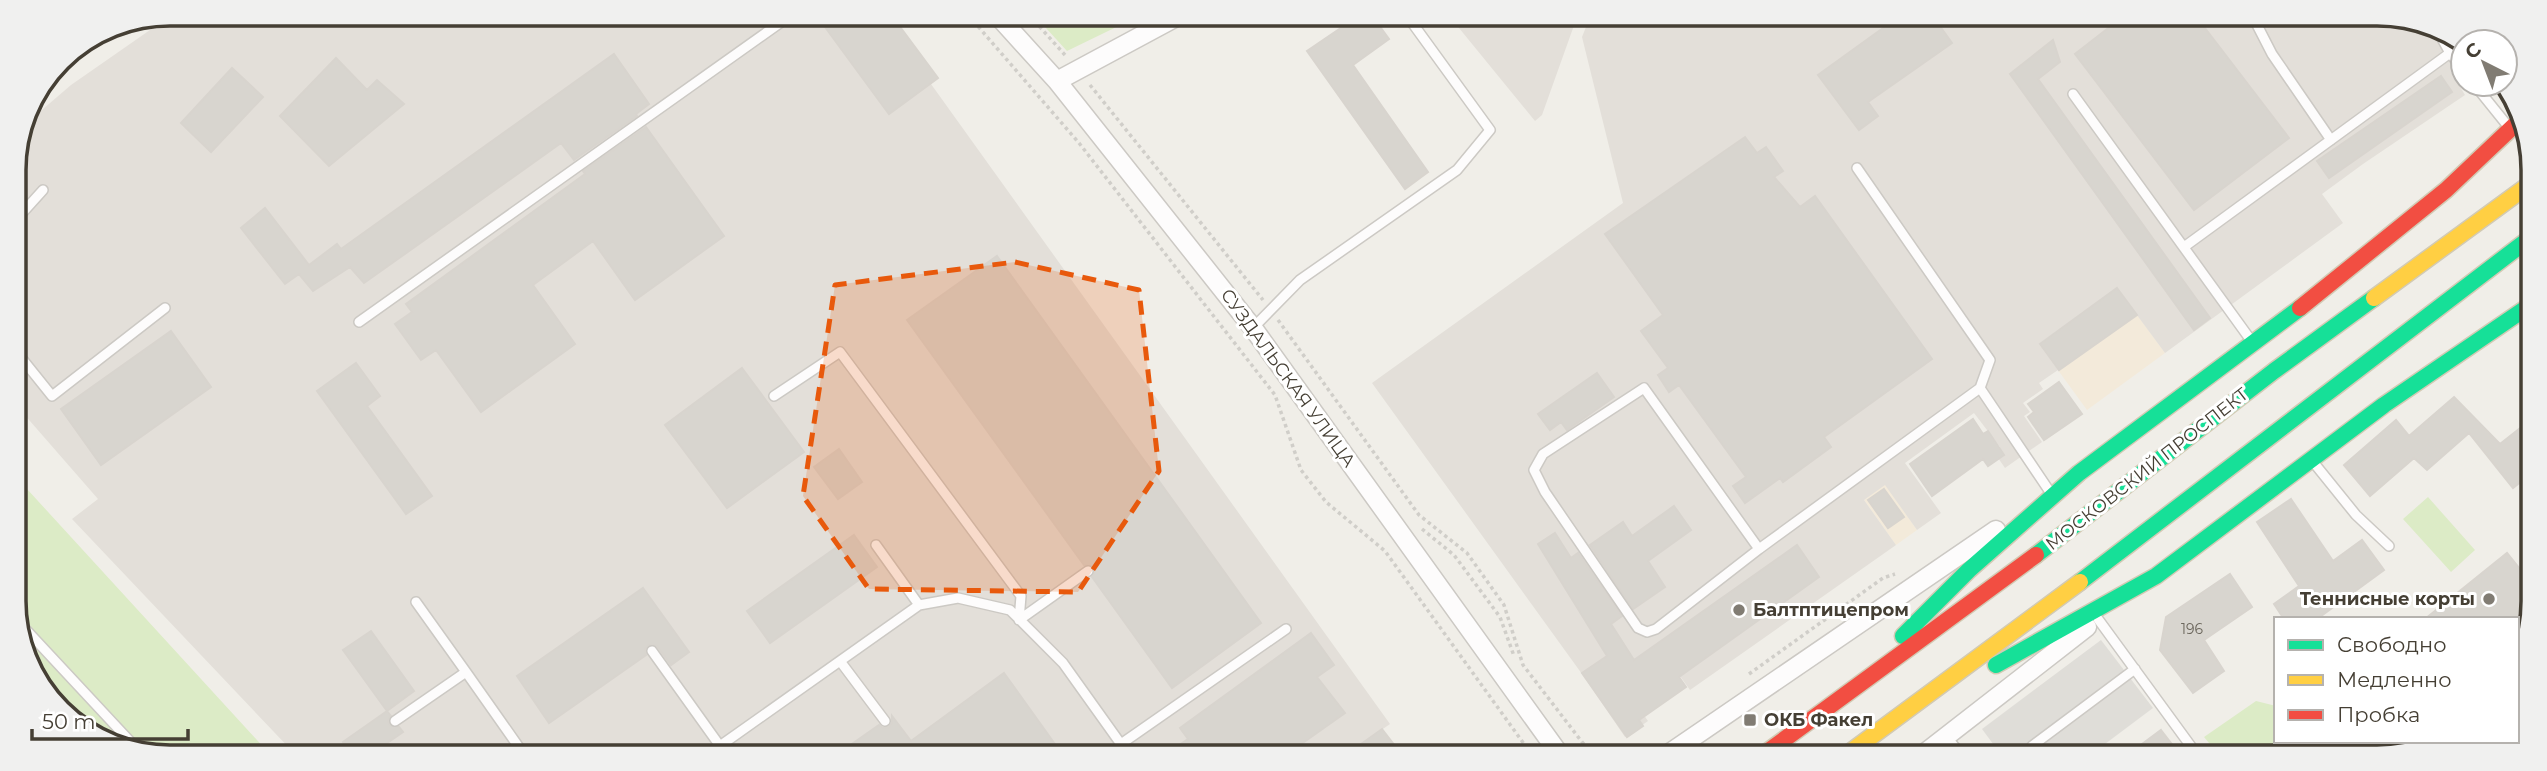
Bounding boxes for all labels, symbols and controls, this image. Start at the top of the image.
north arrow [2449,28,2519,98]
text: С [2460,37,2486,64]
street label: СУЗДАЛЬСКАЯ УЛИЦА [1216,285,1360,472]
street label: МОСКОВСКИЙ ПРОСПЕКТ [2041,383,2253,555]
place label: Теннисные корты [2300,588,2475,610]
marker: Теннисные корты [2481,591,2497,607]
place label: Балтптицепром [1753,599,1909,621]
marker: Балтптицепром [1731,602,1747,618]
legend [2274,617,2519,743]
house number: 196 [2181,620,2204,638]
text: Свободно [2337,632,2447,657]
text: Медленно [2337,667,2452,692]
scale bar [32,698,187,742]
text: Пробка [2337,702,2420,727]
text: 50 m [42,709,96,734]
place label: ОКБ Факел [1764,709,1873,731]
marker: ОКБ Факел [1742,712,1758,728]

